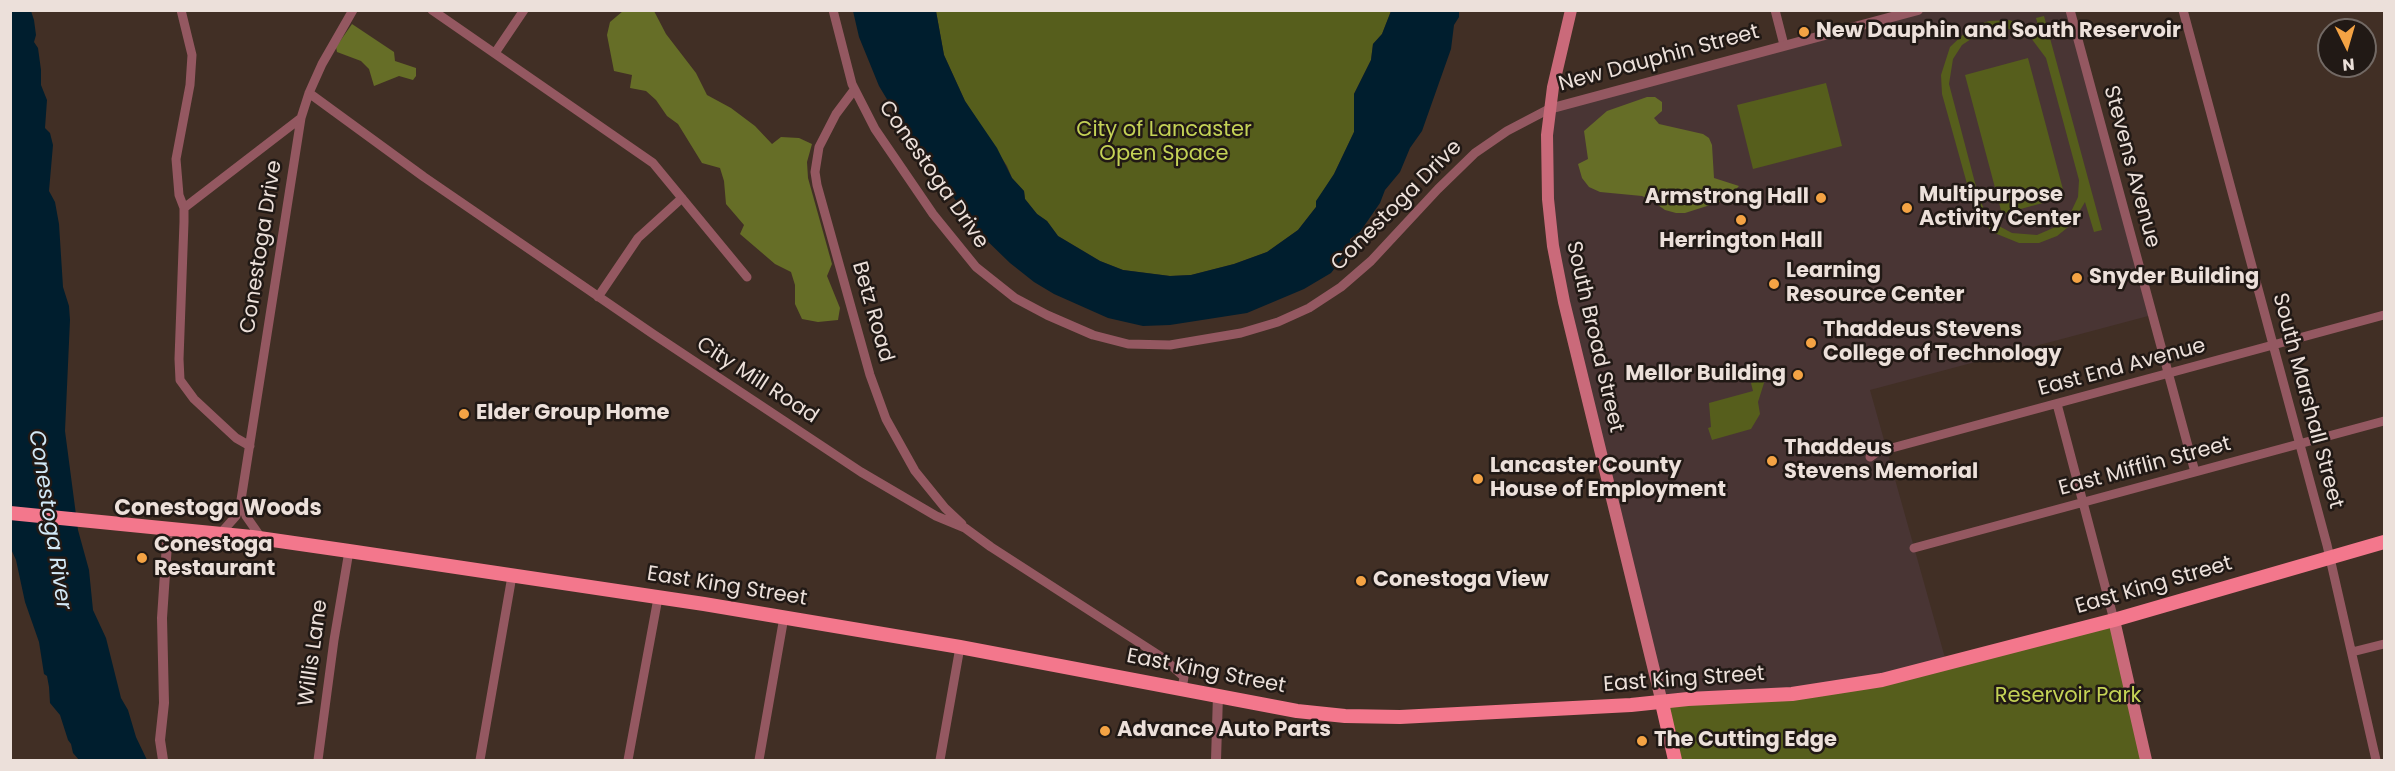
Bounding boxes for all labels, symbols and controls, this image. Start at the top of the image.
north arrow [2317,18,2377,78]
place label: New Dauphin and South Reservoir [1816,19,2181,45]
street label: New Dauphin Street [1556,20,1762,98]
marker: New Dauphin and South Reservoir [1797,25,1811,39]
text: N [2341,52,2355,76]
street label: Stevens Avenue [2097,83,2165,251]
street label: Conestoga Drive [873,96,993,254]
park label: City of Lancaster Open Space [1076,118,1252,168]
street label: Conestoga Drive [1326,135,1468,277]
street label: Conestoga Drive [236,159,288,335]
place label: Multipurpose Activity Center [1919,183,2081,233]
place label: Armstrong Hall [1645,185,1809,211]
marker: Armstrong Hall [1814,191,1828,205]
marker: Multipurpose Activity Center [1900,201,1914,215]
marker: Herrington Hall [1734,213,1748,227]
place label: Herrington Hall [1659,229,1823,255]
street label: South Broad Street [1560,239,1628,435]
street label: Betz Road [846,259,898,365]
place label: Learning Resource Center [1786,259,1964,309]
place label: Snyder Building [2089,265,2259,291]
marker: Snyder Building [2070,271,2084,285]
marker: Learning Resource Center [1767,277,1781,291]
street label: South Marshall Street [2266,291,2348,511]
place label: Thaddeus Stevens College of Technology [1823,318,2062,368]
street label: City Mill Road [691,332,823,430]
street label: East End Avenue [2036,334,2208,402]
marker: Thaddeus Stevens College of Technology [1804,336,1818,350]
place label: Mellor Building [1625,362,1786,388]
marker: Mellor Building [1791,368,1805,382]
place label: Elder Group Home [476,401,669,427]
marker: Elder Group Home [457,407,471,421]
water label: Conestoga River [22,428,76,612]
street label: East Mifflin Street [2056,432,2234,502]
place label: Thaddeus Stevens Memorial [1784,436,1978,486]
place label: Lancaster County House of Employment [1490,454,1726,504]
marker: Thaddeus Stevens Memorial [1765,454,1779,468]
marker: Lancaster County House of Employment [1471,472,1485,486]
district label: Conestoga Woods [114,496,322,522]
place label: Conestoga Restaurant [154,533,275,583]
marker: Conestoga Restaurant [135,551,149,565]
street label: East King Street [2073,552,2235,620]
street label: East King Street [645,562,809,612]
place label: Conestoga View [1373,568,1549,594]
marker: Conestoga View [1354,574,1368,588]
street label: Willis Lane [294,598,334,708]
street label: East King Street [1124,644,1288,700]
street label: East King Street [1602,662,1766,698]
park label: Reservoir Park [1995,684,2141,710]
place label: Advance Auto Parts [1117,718,1331,744]
marker: Advance Auto Parts [1098,724,1112,738]
place label: The Cutting Edge [1654,728,1837,754]
marker: The Cutting Edge [1635,734,1649,748]

